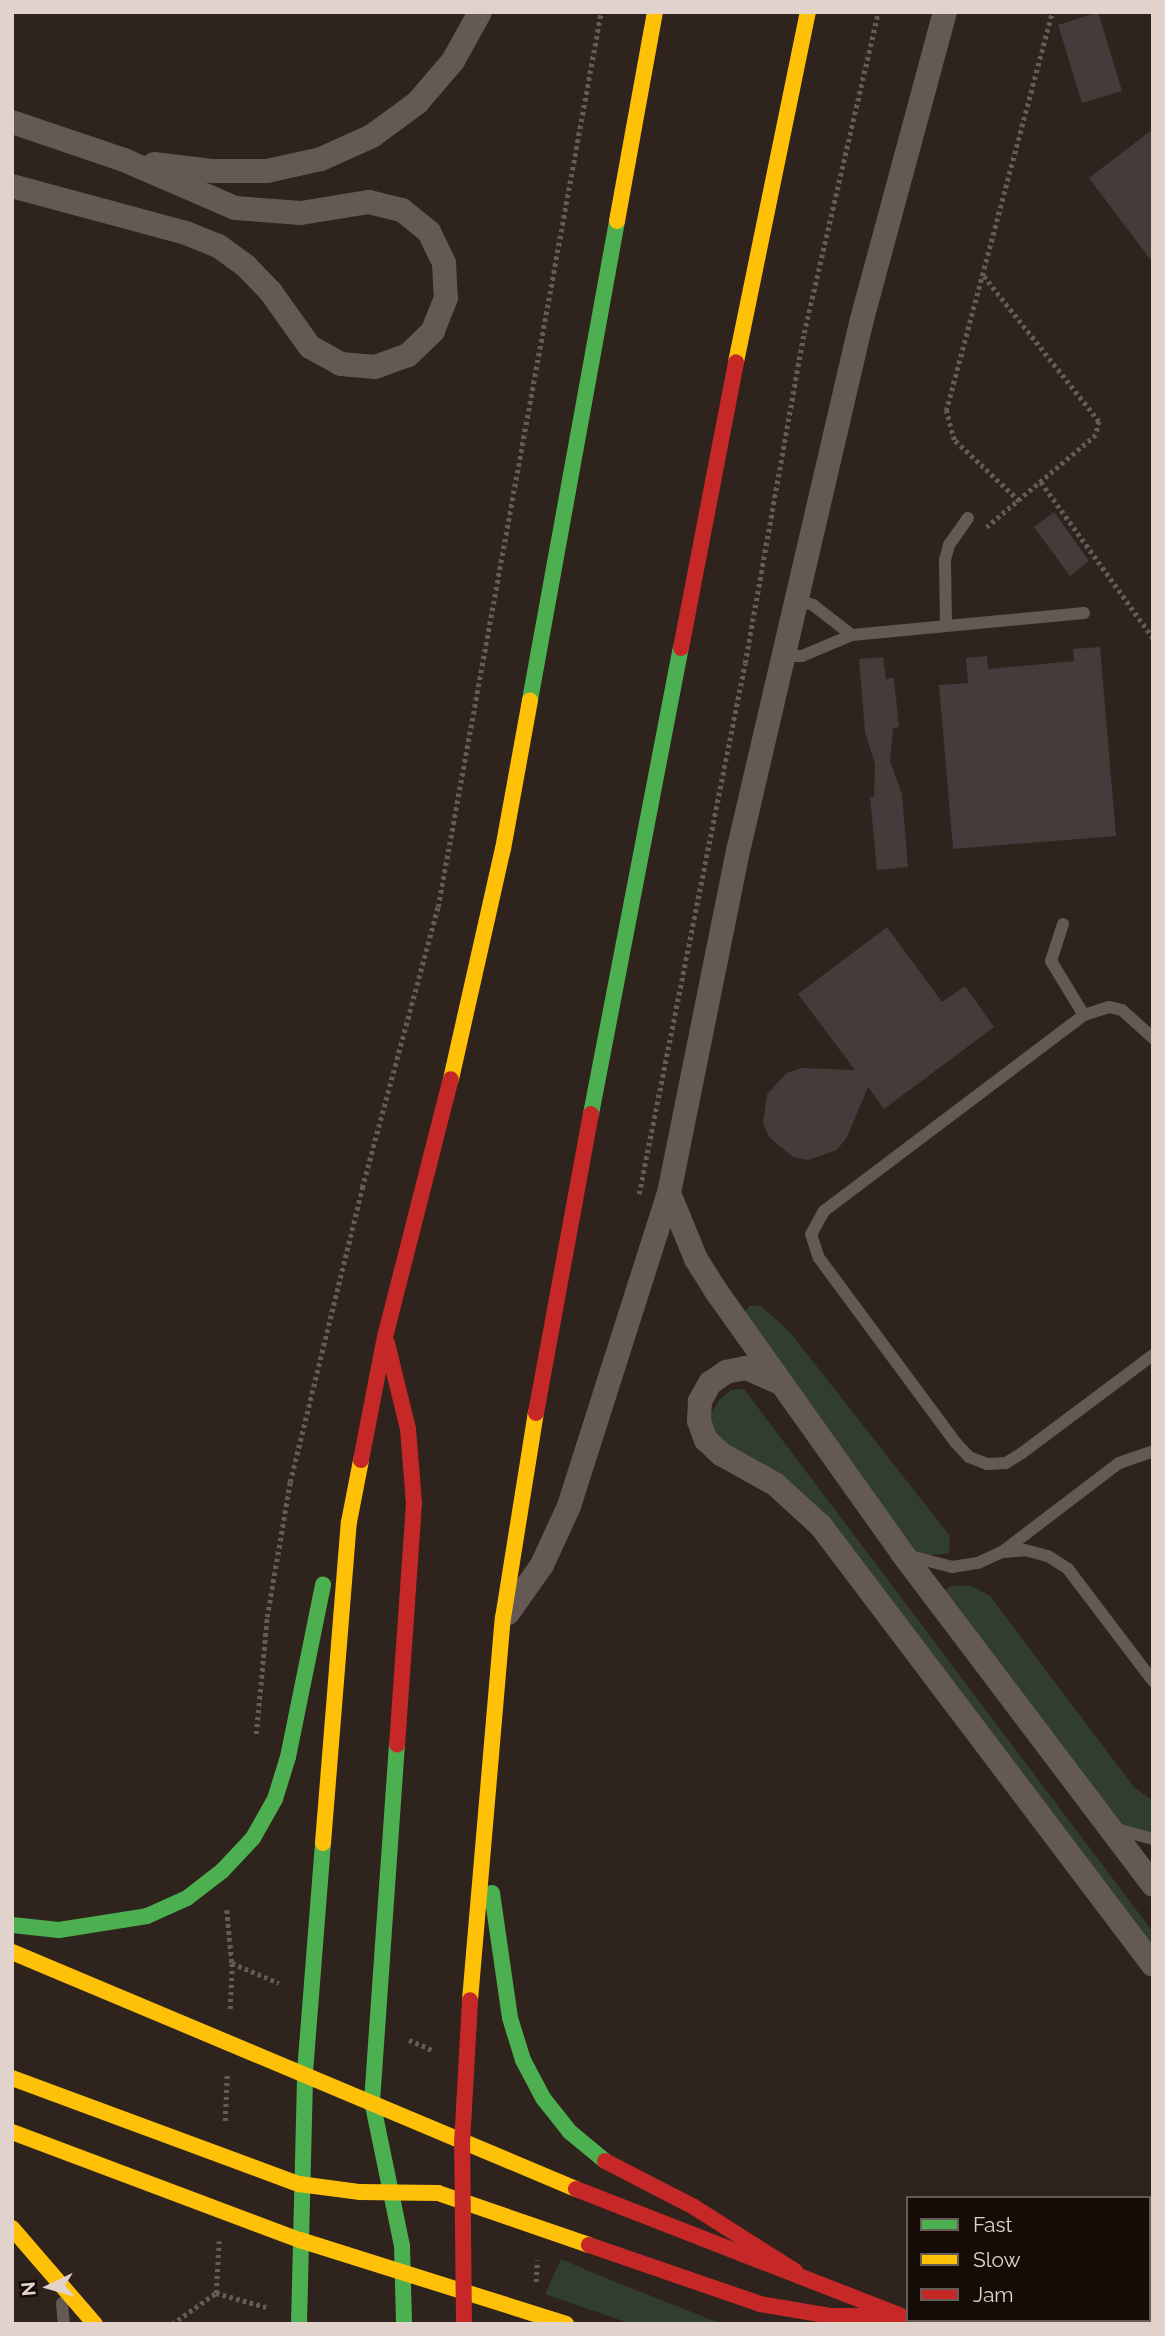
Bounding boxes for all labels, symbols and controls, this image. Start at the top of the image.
legend [906,2196,1151,2322]
text: Fast [973,2212,1013,2237]
text: Slow [973,2247,1021,2272]
north arrow [14,2252,84,2322]
text: N [16,2281,40,2297]
text: Jam [973,2282,1014,2307]

